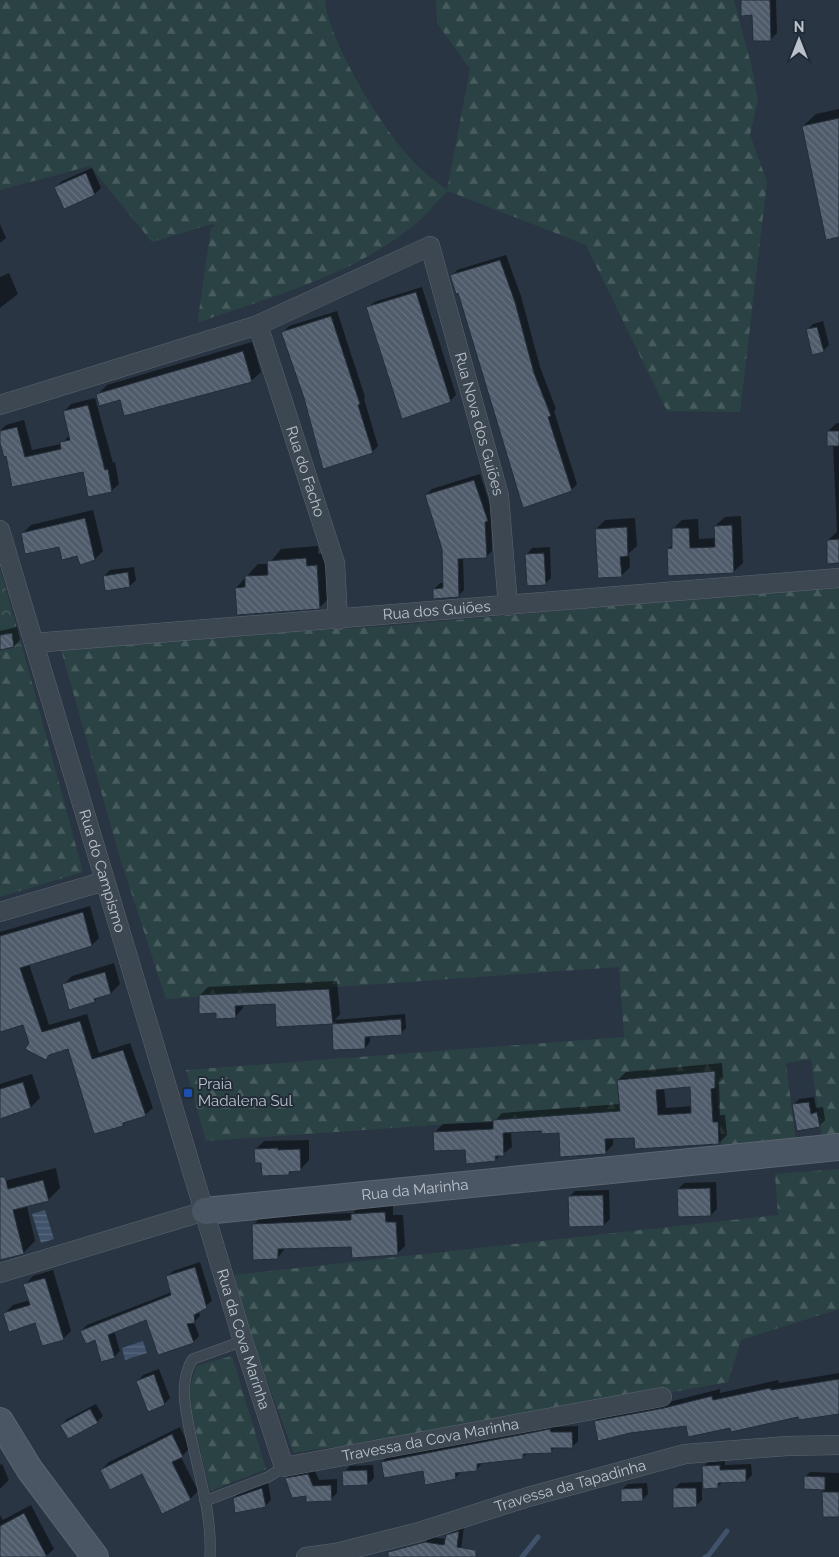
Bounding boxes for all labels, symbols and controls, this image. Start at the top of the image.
north arrow [774,15,824,65]
text: N [794,19,804,35]
street label: Rua Nova dos Guiões [451,350,507,498]
street label: Rua do Facho [282,424,329,519]
street label: Rua dos Guiões [382,597,491,624]
street label: Rua do Campismo [75,807,129,935]
place label: Praia Madalena Sul [198,1075,293,1110]
marker: Praia Madalena Sul [182,1087,194,1099]
street label: Rua da Marinha [361,1175,469,1204]
street label: Rua da Cova Marinha [213,1267,274,1412]
street label: Travessa da Cova Marinha [340,1415,520,1465]
street label: Travessa da Tapadinha [492,1456,648,1516]

